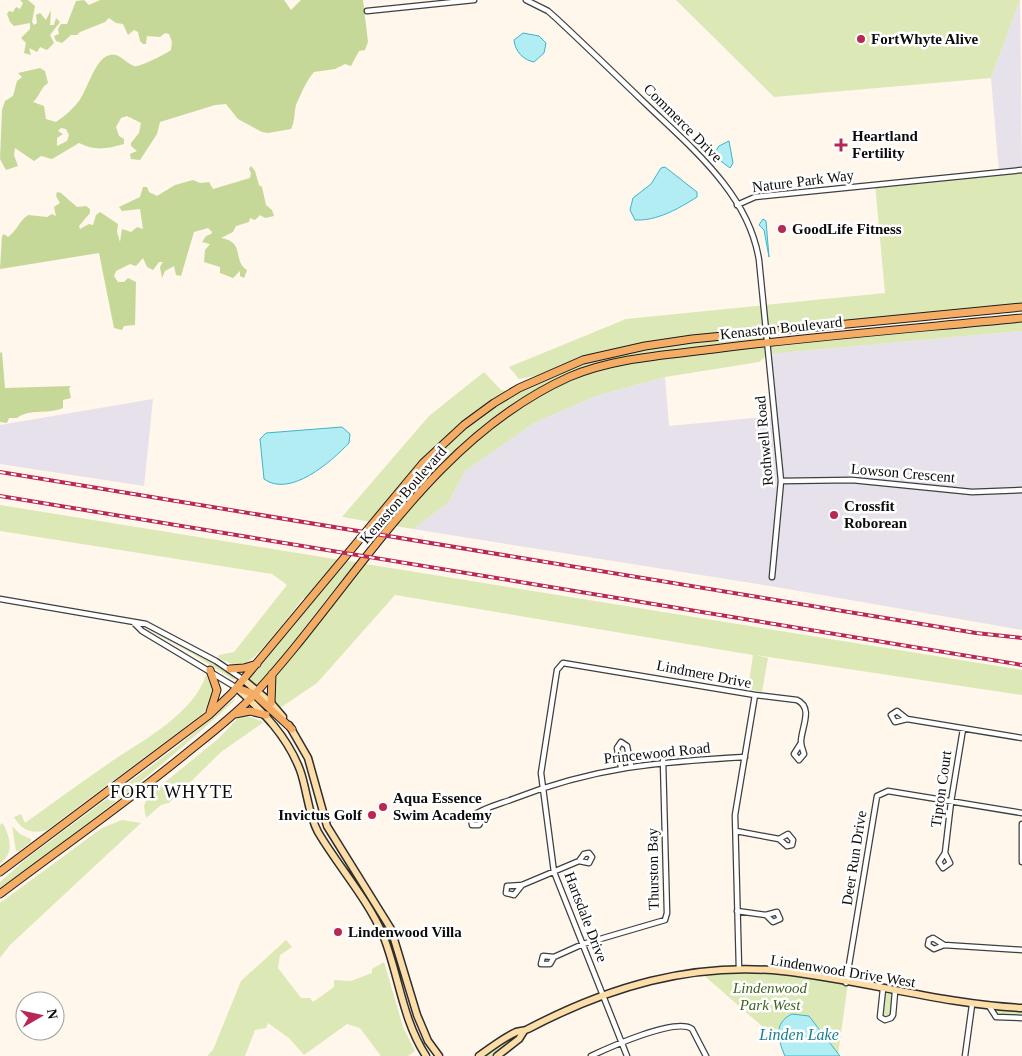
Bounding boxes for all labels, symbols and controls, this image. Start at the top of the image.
place label: FortWhyte Alive [871,31,978,47]
marker: FortWhyte Alive [855,33,867,45]
street label: Commerce Drive [641,81,726,166]
place label: Heartland Fertility [852,128,918,161]
marker: Heartland Fertility [834,138,848,152]
street label: Nature Park Way [751,167,855,195]
place label: GoodLife Fitness [792,221,902,237]
marker: GoodLife Fitness [776,223,788,235]
street label: Kenaston Boulevard [719,314,843,342]
street label: Rothwell Road [752,395,776,487]
street label: Kenaston Boulevard [357,443,450,547]
street label: Lowson Crescent [850,460,957,486]
place label: Crossfit Roborean [844,498,908,531]
marker: Crossfit Roborean [828,509,840,521]
street label: Lindmere Drive [655,657,753,691]
street label: Princewood Road [603,739,712,767]
street label: Tipton Court [928,749,954,828]
district label: FORT WHYTE [110,782,234,802]
place label: Aqua Essence Swim Academy [393,790,492,823]
marker: Aqua Essence Swim Academy [377,801,389,813]
place label: Invictus Golf [278,807,363,823]
marker: Invictus Golf [366,809,378,821]
street label: Deer Run Drive [839,809,869,907]
street label: Thurston Bay [644,827,662,910]
street label: Hartsdale Drive [561,870,611,965]
place label: Lindenwood Villa [348,924,462,940]
marker: Lindenwood Villa [332,926,344,938]
street label: Lindenwood Drive West [769,952,918,991]
park label: Lindenwood Park West [732,980,808,1013]
north arrow [15,991,65,1041]
text: N [44,1008,61,1020]
water label: Linden Lake [758,1026,839,1043]

